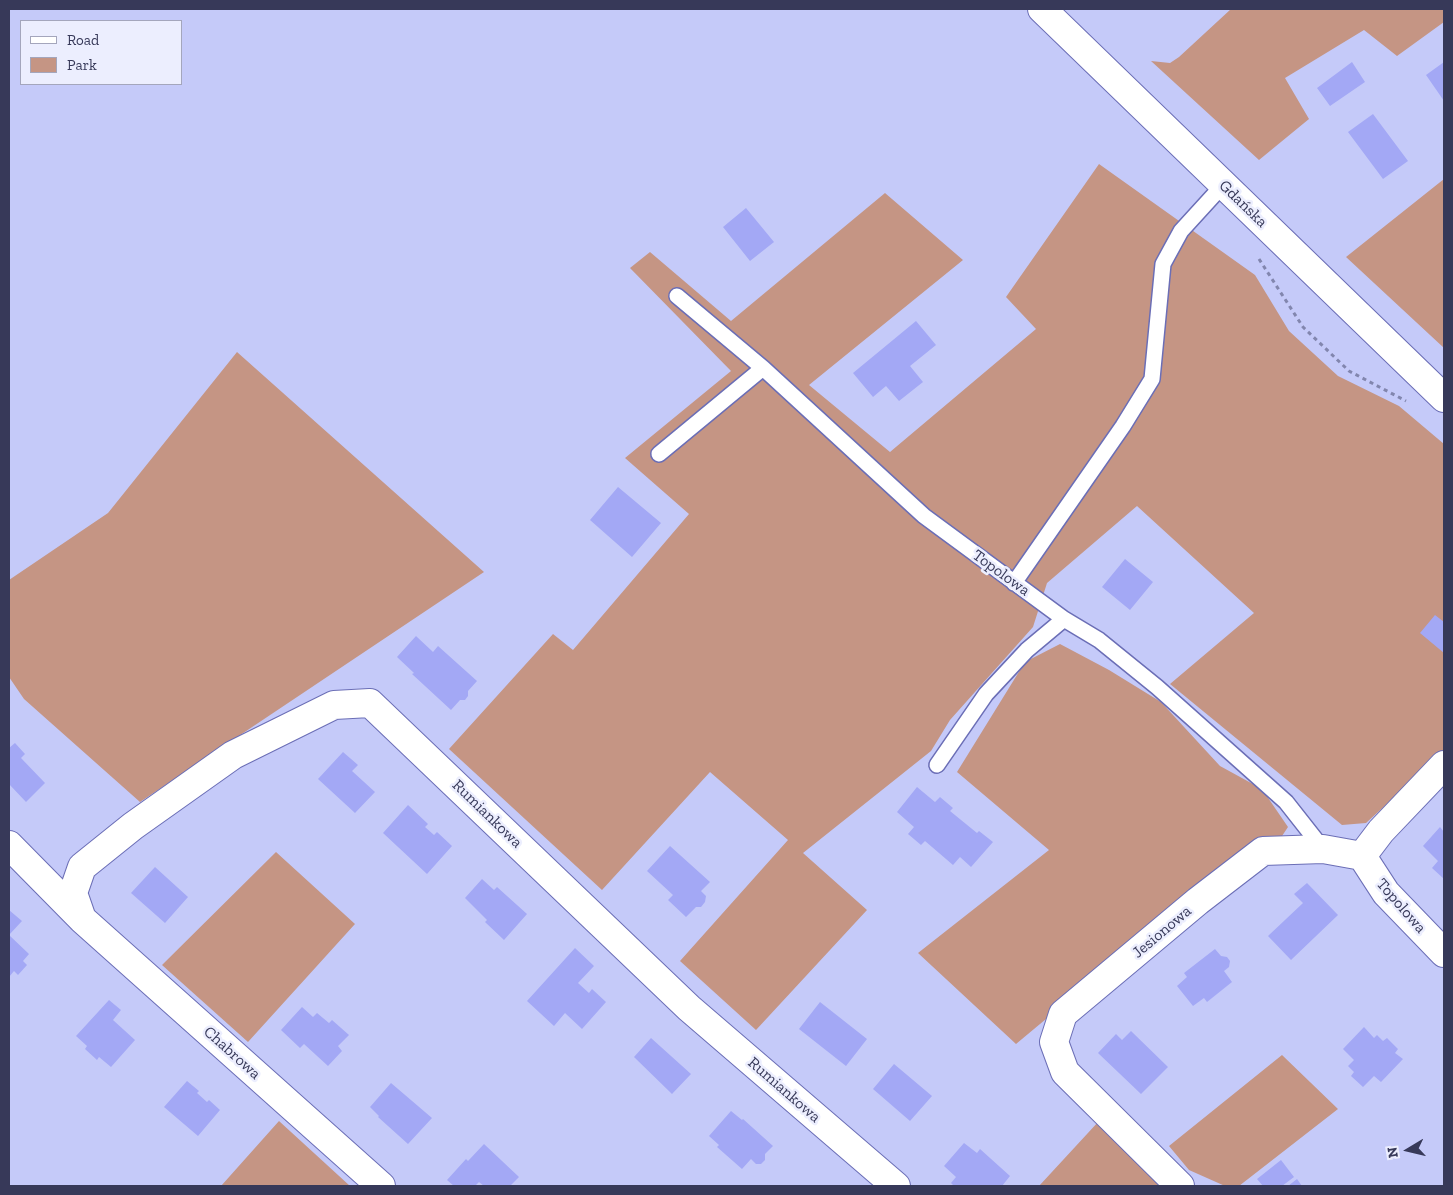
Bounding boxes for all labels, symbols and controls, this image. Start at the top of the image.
legend [20,20,182,85]
text: Road [67,31,99,49]
text: Park [67,56,97,74]
street label: Gdańska [1215,176,1271,232]
street label: Topolowa [968,546,1034,600]
street label: Rumiankowa [448,776,526,852]
street label: Topolowa [1372,875,1430,937]
street label: Jesionowa [1129,902,1195,962]
street label: Chabrowa [199,1022,265,1084]
street label: Rumiankowa [744,1053,824,1127]
north arrow [1383,1125,1433,1175]
text: N [1383,1146,1402,1159]

